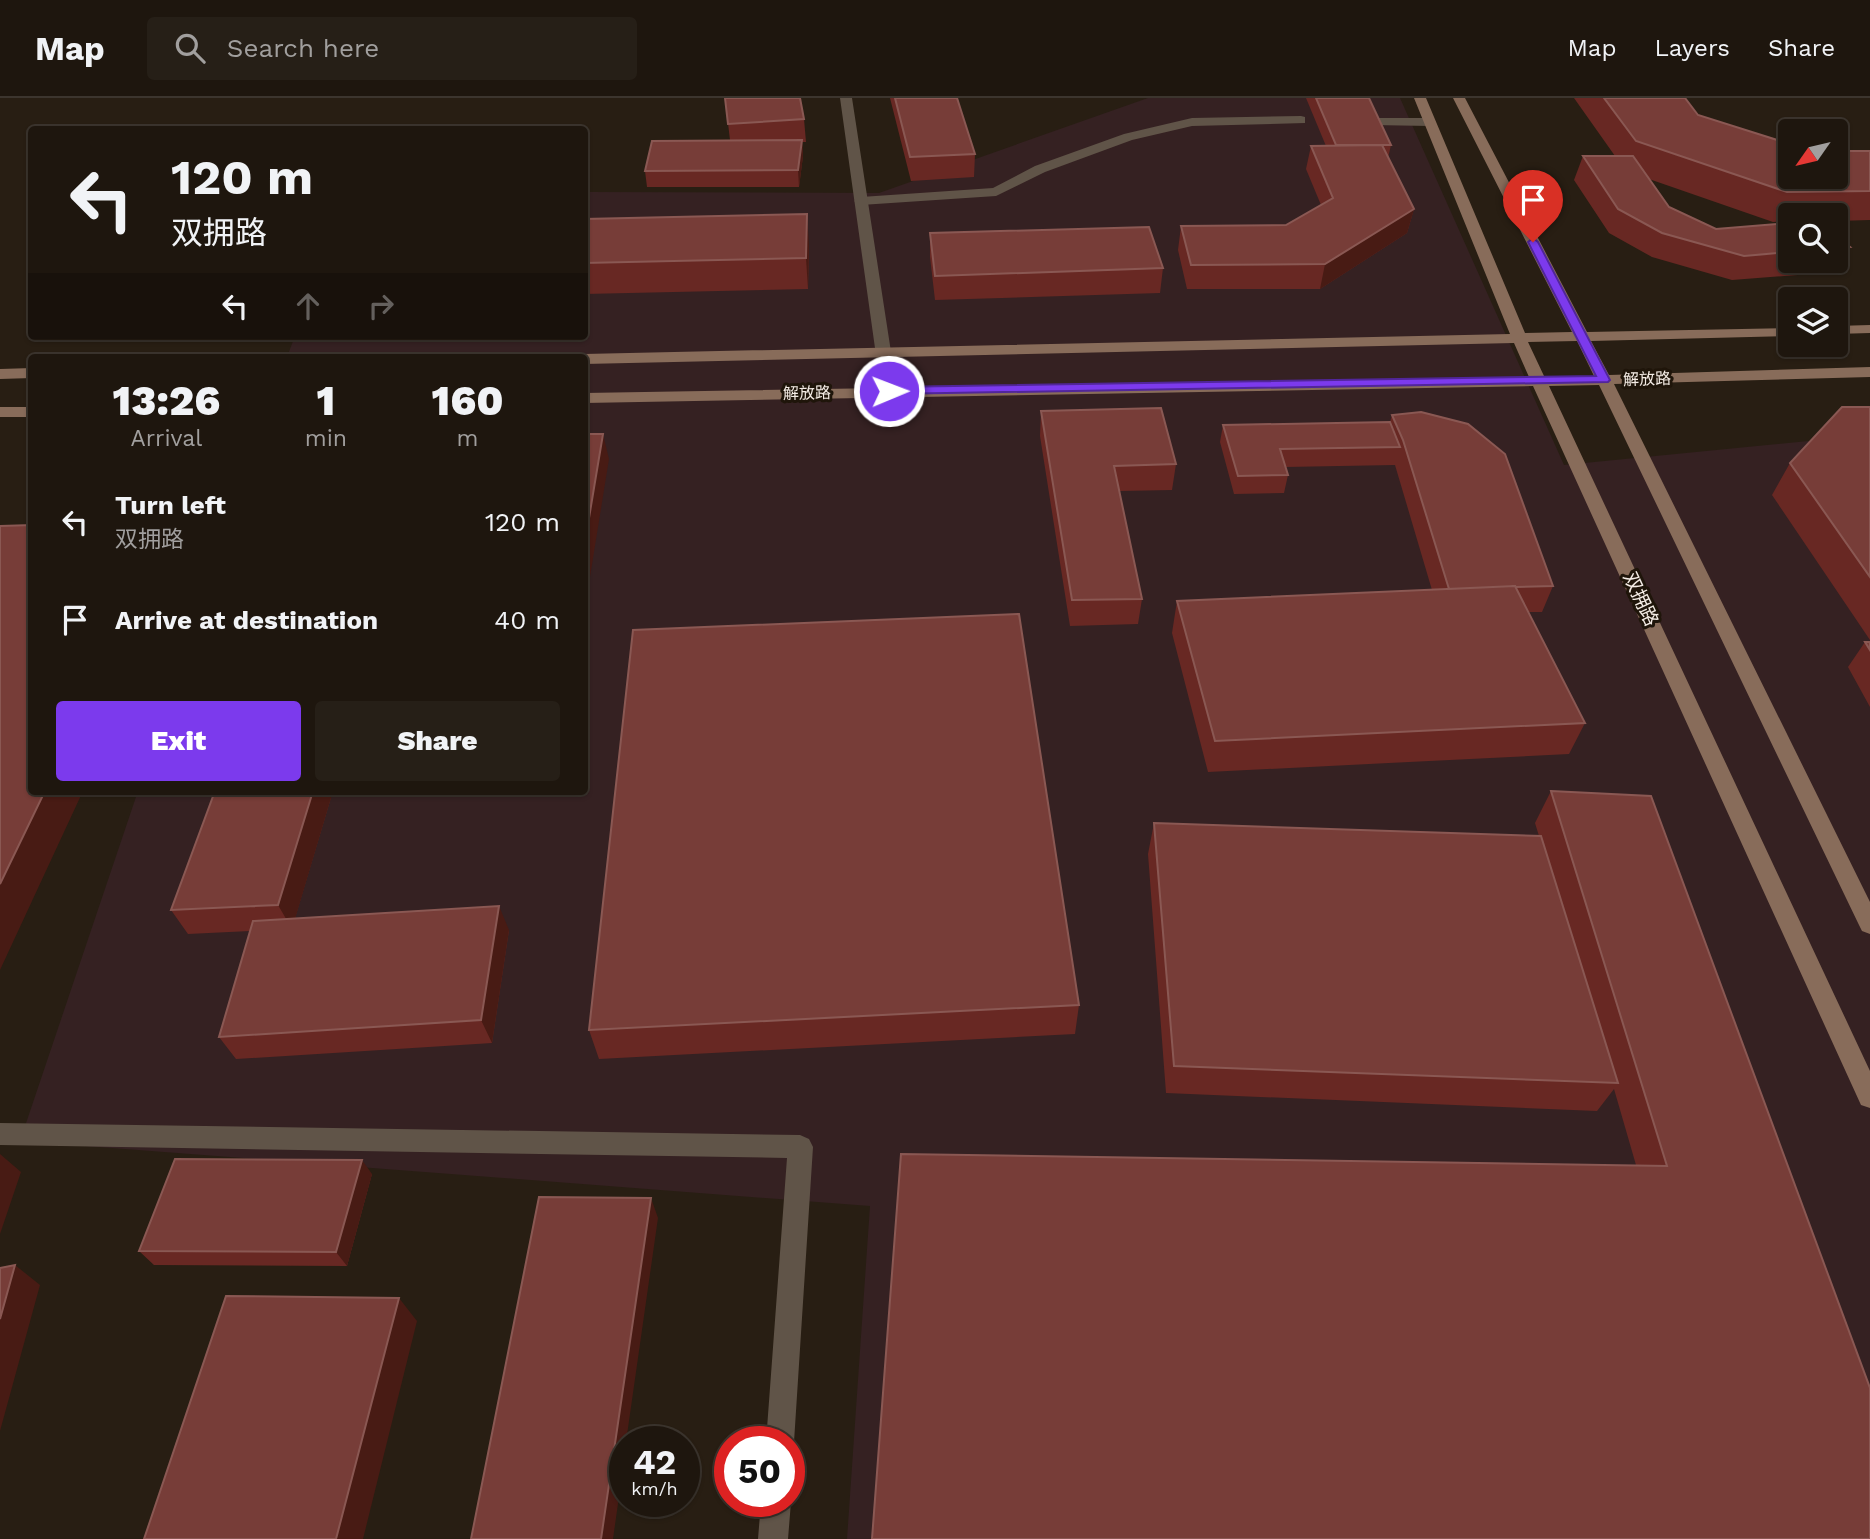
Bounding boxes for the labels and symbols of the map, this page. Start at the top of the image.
north arrow [1778,119,1848,189]
pin [1503,170,1563,242]
position arrow [852,354,926,428]
street label: 解放路 [1623,369,1671,389]
street label: 解放路 [783,383,831,403]
street label: 双拥路 [1619,568,1663,630]
speed limit sign: 50 [714,1426,805,1517]

